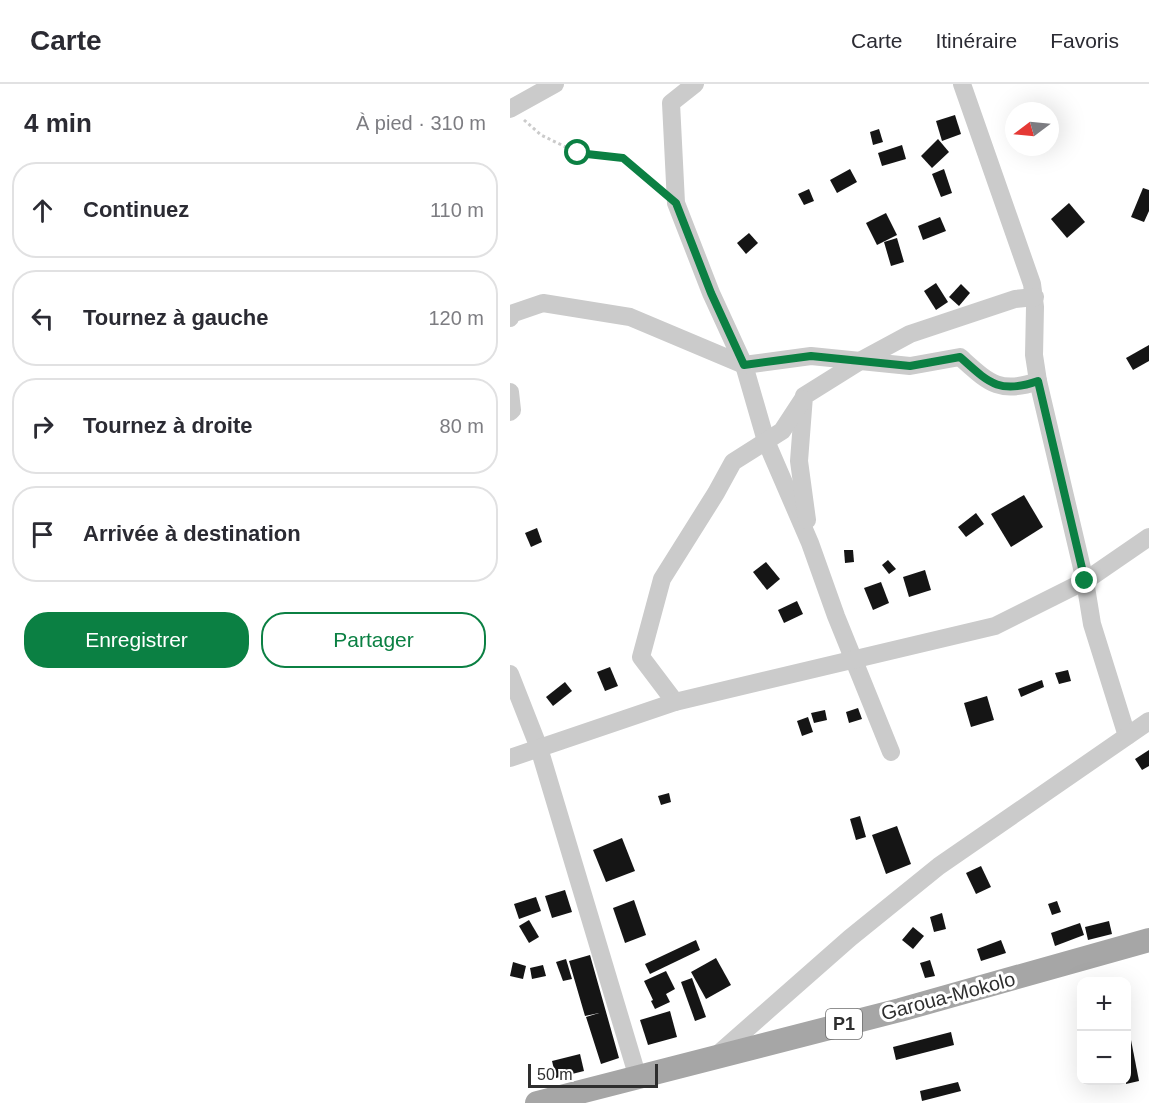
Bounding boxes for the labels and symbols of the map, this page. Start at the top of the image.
north arrow [1005,102,1059,156]
route start [564,139,590,165]
route end [1071,567,1097,593]
street label: Garoua-Mokolo [879,968,1017,1024]
road number: P1 [826,1009,862,1039]
scale bar [528,1061,658,1088]

